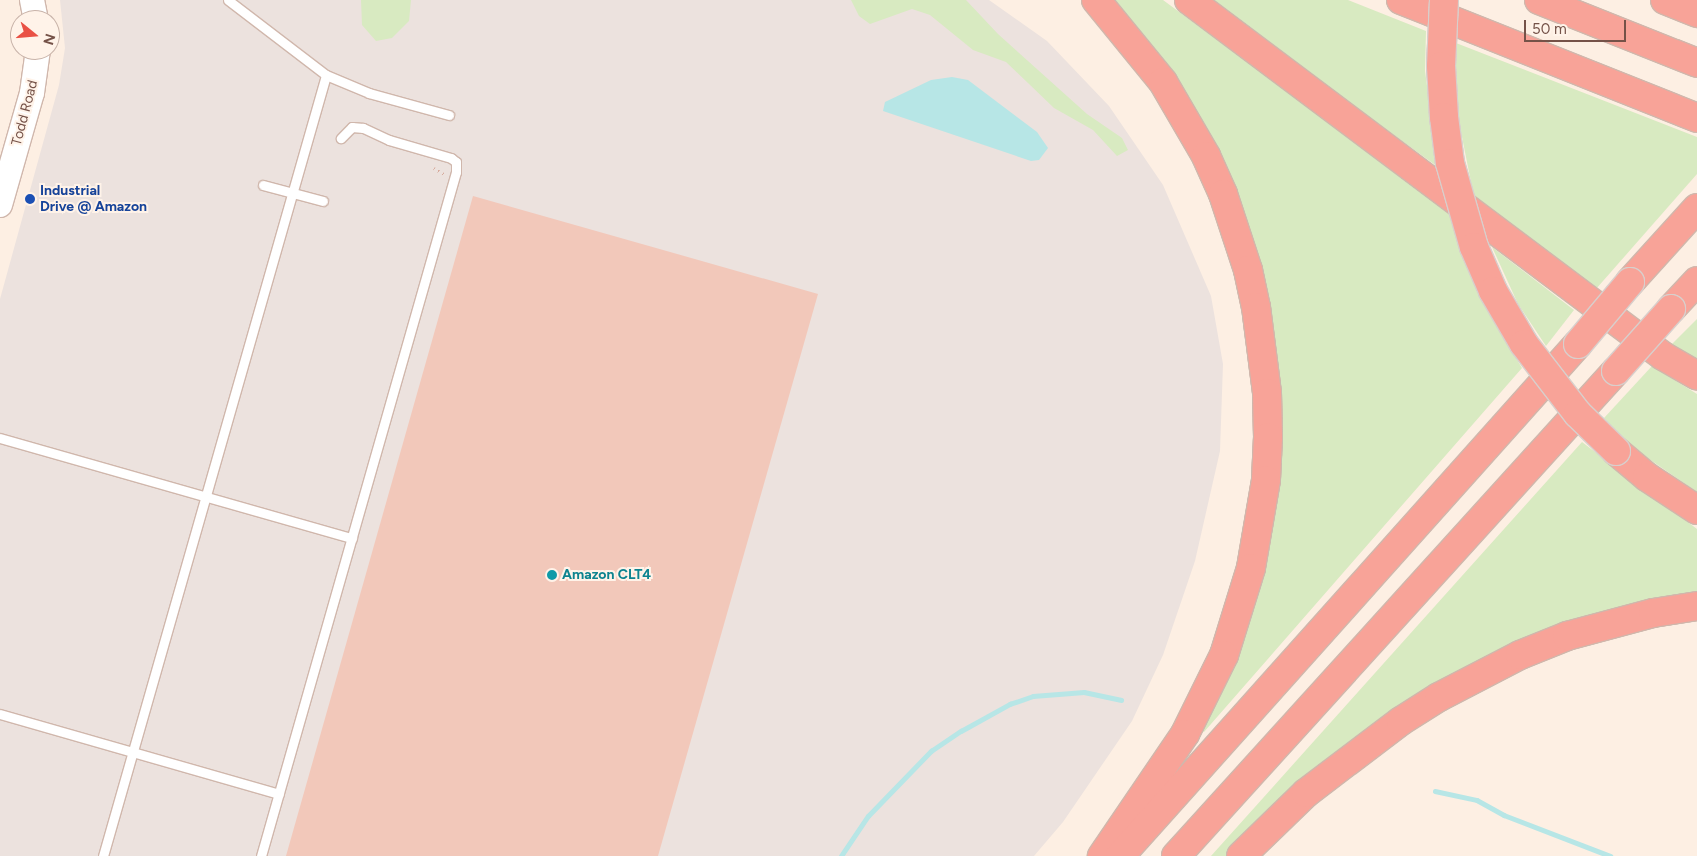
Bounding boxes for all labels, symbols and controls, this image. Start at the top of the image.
north arrow [10,10,60,60]
scale bar [1527,10,1630,42]
text: 50 m [1532,20,1567,38]
text: N [39,32,59,47]
street label: Todd Road [8,78,42,148]
place label: Industrial Drive @ Amazon [40,183,147,216]
marker: Industrial Drive @ Amazon [24,193,36,205]
place label: Amazon CLT4 [562,567,651,583]
marker: Amazon CLT4 [546,569,558,581]

